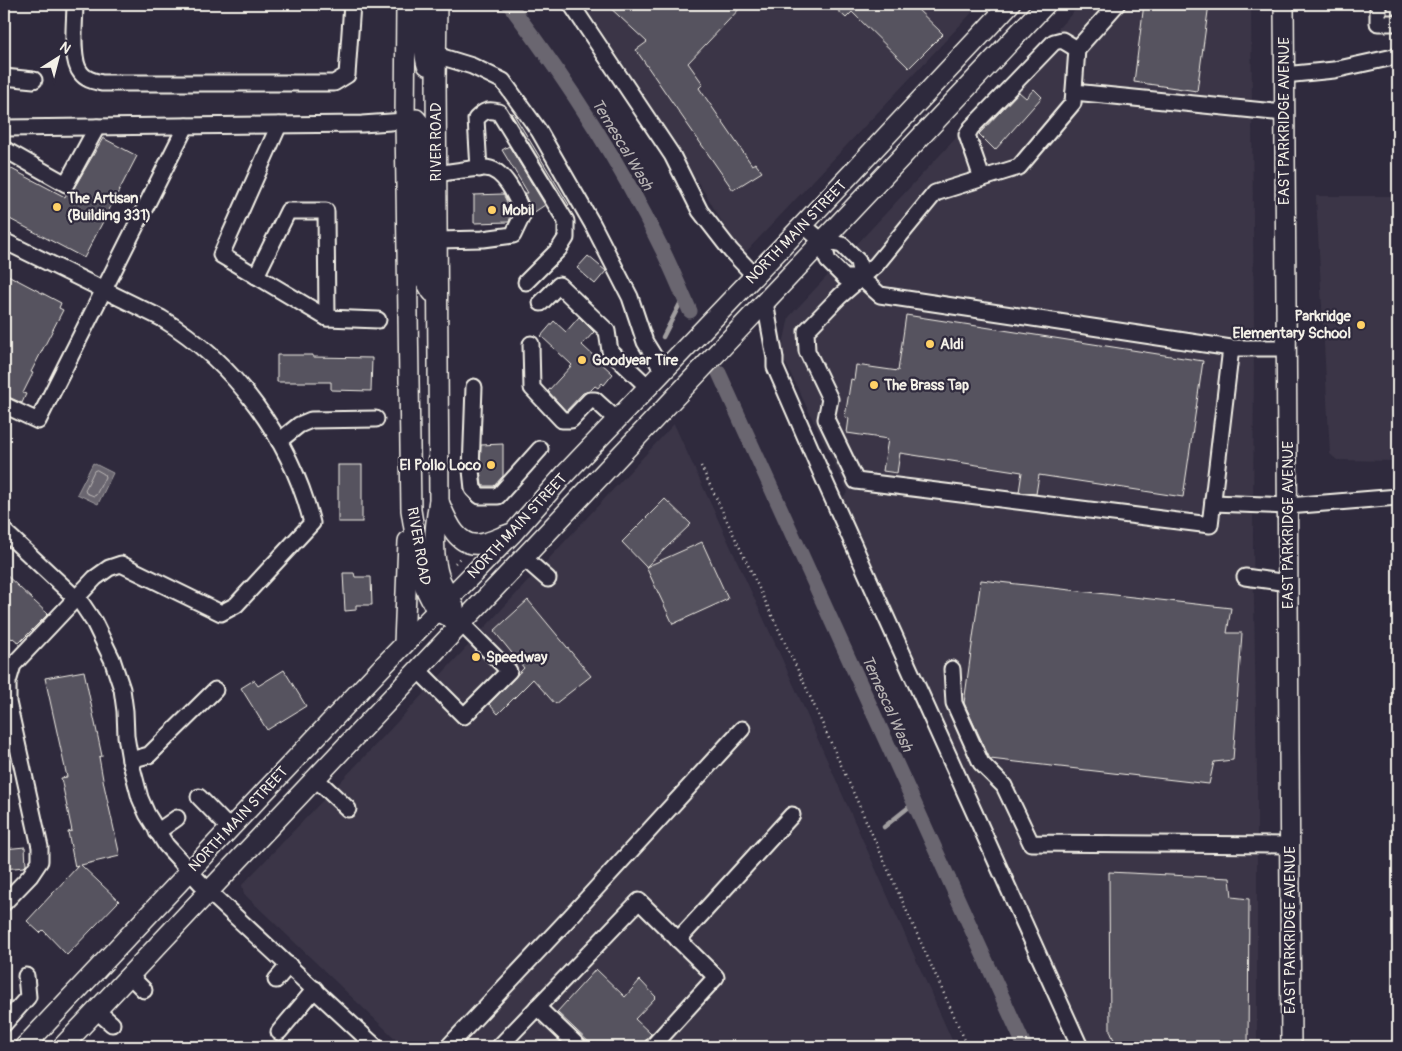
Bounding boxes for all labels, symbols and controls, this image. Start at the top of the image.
north arrow [32,32,82,82]
street label: EAST PARKRIDGE AVENUE [1275,37,1294,205]
text: N [57,38,74,58]
water label: Temescal Wash [587,95,658,195]
street label: RIVER ROAD [427,103,446,182]
street label: NORTH MAIN STREET [742,176,851,288]
place label: The Artisan (Building 331) [66,189,151,225]
marker: The Artisan (Building 331) [51,201,63,213]
place label: Mobil [502,201,534,220]
marker: Mobil [486,204,498,216]
place label: Parkridge Elementary School [1233,307,1352,343]
marker: Parkridge Elementary School [1355,319,1367,331]
place label: Aldi [940,335,964,354]
marker: Aldi [924,338,936,350]
place label: Goodyear Tire [592,351,679,370]
marker: Goodyear Tire [576,354,588,366]
place label: The Brass Tap [883,376,969,395]
marker: The Brass Tap [868,379,880,391]
street label: EAST PARKRIDGE AVENUE [1279,441,1298,609]
place label: El Pollo Loco [399,456,481,475]
marker: El Pollo Loco [485,459,497,471]
street label: NORTH MAIN STREET [464,470,571,583]
street label: RIVER ROAD [402,506,435,587]
place label: Speedway [486,648,548,667]
marker: Speedway [470,651,482,663]
water label: Temescal Wash [857,652,918,756]
street label: NORTH MAIN STREET [185,763,292,876]
street label: EAST PARKRIDGE AVENUE [1281,846,1300,1014]

